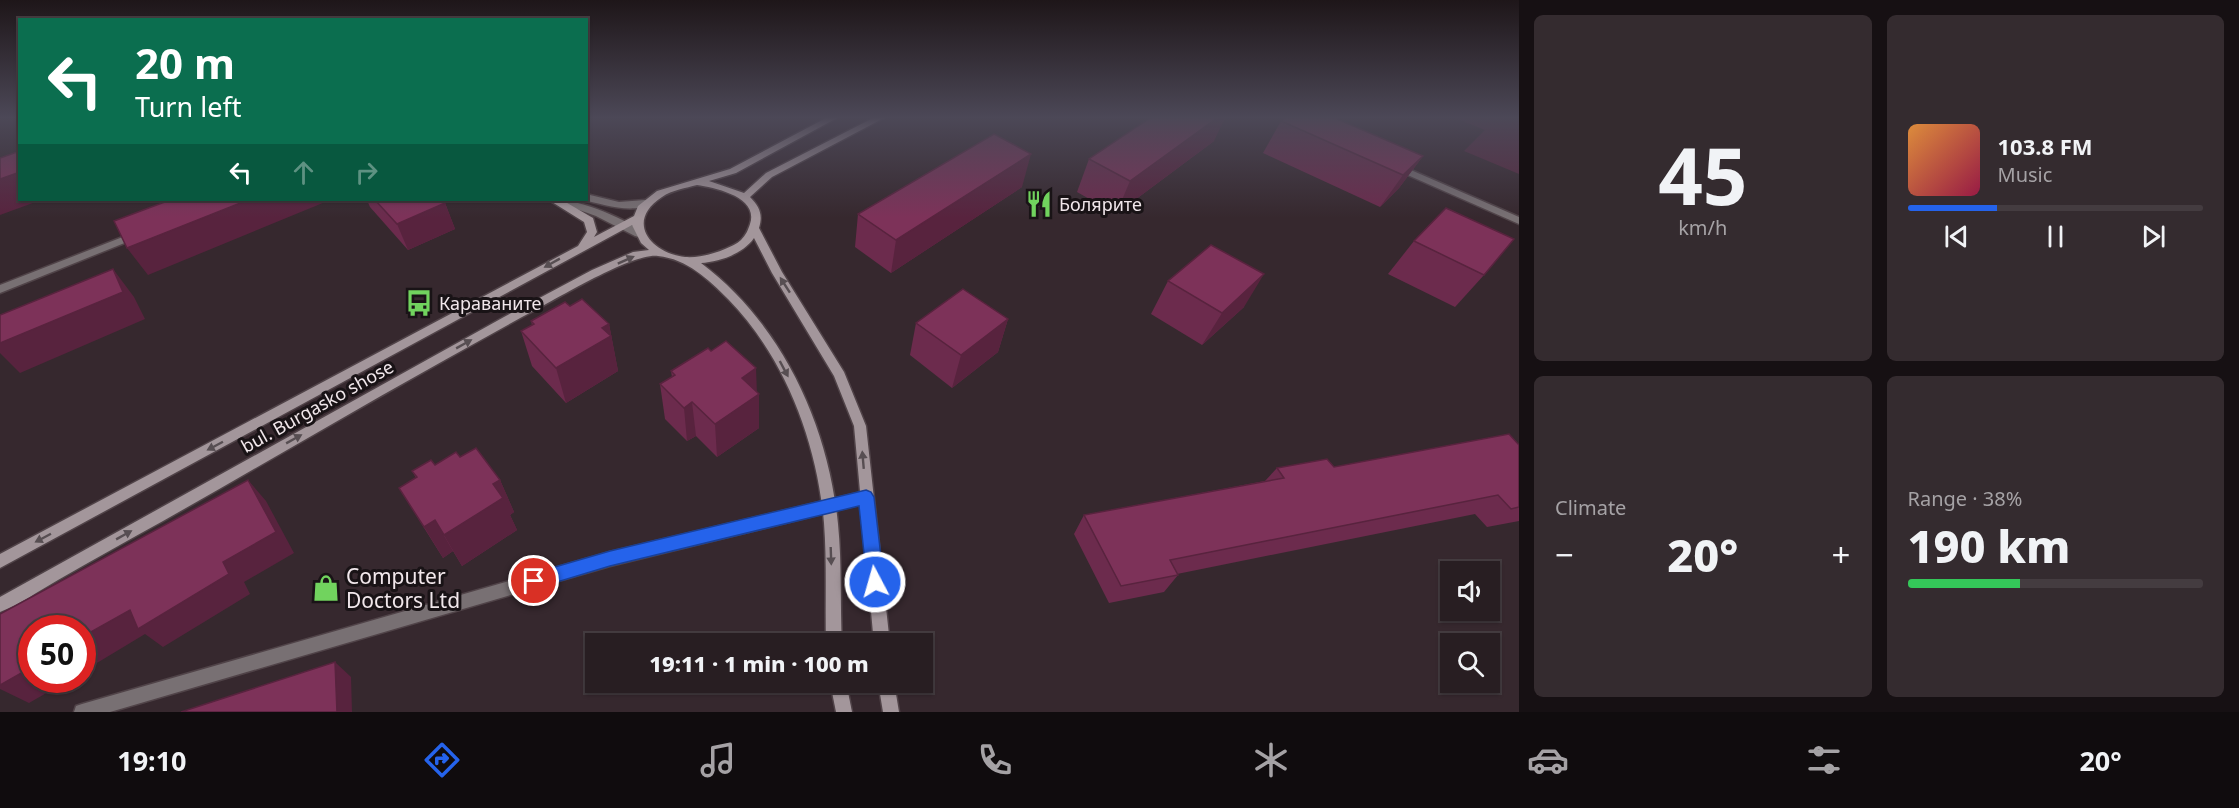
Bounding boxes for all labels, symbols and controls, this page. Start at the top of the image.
text: 20 m [135,34,235,91]
icon: left [36,42,114,120]
text: Turn left [135,88,241,125]
text: 45 [1658,122,1747,228]
text: 103.8 FM [1998,131,2093,161]
icon: left [224,156,257,189]
icon: ahead [287,156,320,189]
icon: right [350,156,383,189]
text: Music [1998,161,2052,188]
restaurant icon: Болярите [1024,189,1054,219]
place label: Болярите [1059,192,1142,216]
text: km/h [1678,214,1727,241]
icon: previous [1940,220,1973,253]
icon: pause [2039,220,2072,253]
icon: next [2137,220,2170,253]
one-way arrow [617,255,635,264]
one-way arrow [543,258,560,268]
one-way arrow [779,276,790,293]
bus stop icon: Караваните [404,288,434,318]
place label: Караваните [439,291,542,315]
one-way arrow [456,339,473,349]
street label: bul. Burgasko shose [236,354,398,458]
one-way arrow [779,360,789,377]
one-way arrow [286,434,303,444]
one-way arrow [206,441,223,451]
one-way arrow [858,450,868,469]
text: Range · 38% [1908,485,2022,512]
text: Climate [1555,494,1626,521]
text: 190 km [1908,515,2070,576]
text: 20° [1667,524,1738,585]
one-way arrow [116,530,133,540]
text: − [1555,532,1574,577]
text: + [1832,532,1851,577]
one-way arrow [34,533,51,543]
one-way arrow [826,546,835,565]
position arrow [843,550,907,614]
pin [508,555,559,606]
map controls [1440,561,1500,693]
button: sound [1440,561,1500,621]
place label: Computer Doctors Ltd [346,562,460,614]
icon: arrive [517,564,550,597]
shop icon: Computer Doctors Ltd [311,573,341,603]
speed limit sign: 50 [18,615,96,693]
button: search [1440,633,1500,693]
text: 19:11 · 1 min · 100 m [649,648,869,678]
icon: directions [421,739,463,781]
icon: music [697,739,739,781]
icon: phone [974,739,1016,781]
icon: climate [1250,739,1292,781]
icon: car [1527,739,1569,781]
icon: filters [1803,739,1845,781]
text: 19:10 [117,742,187,779]
text: 20° [2079,742,2122,779]

